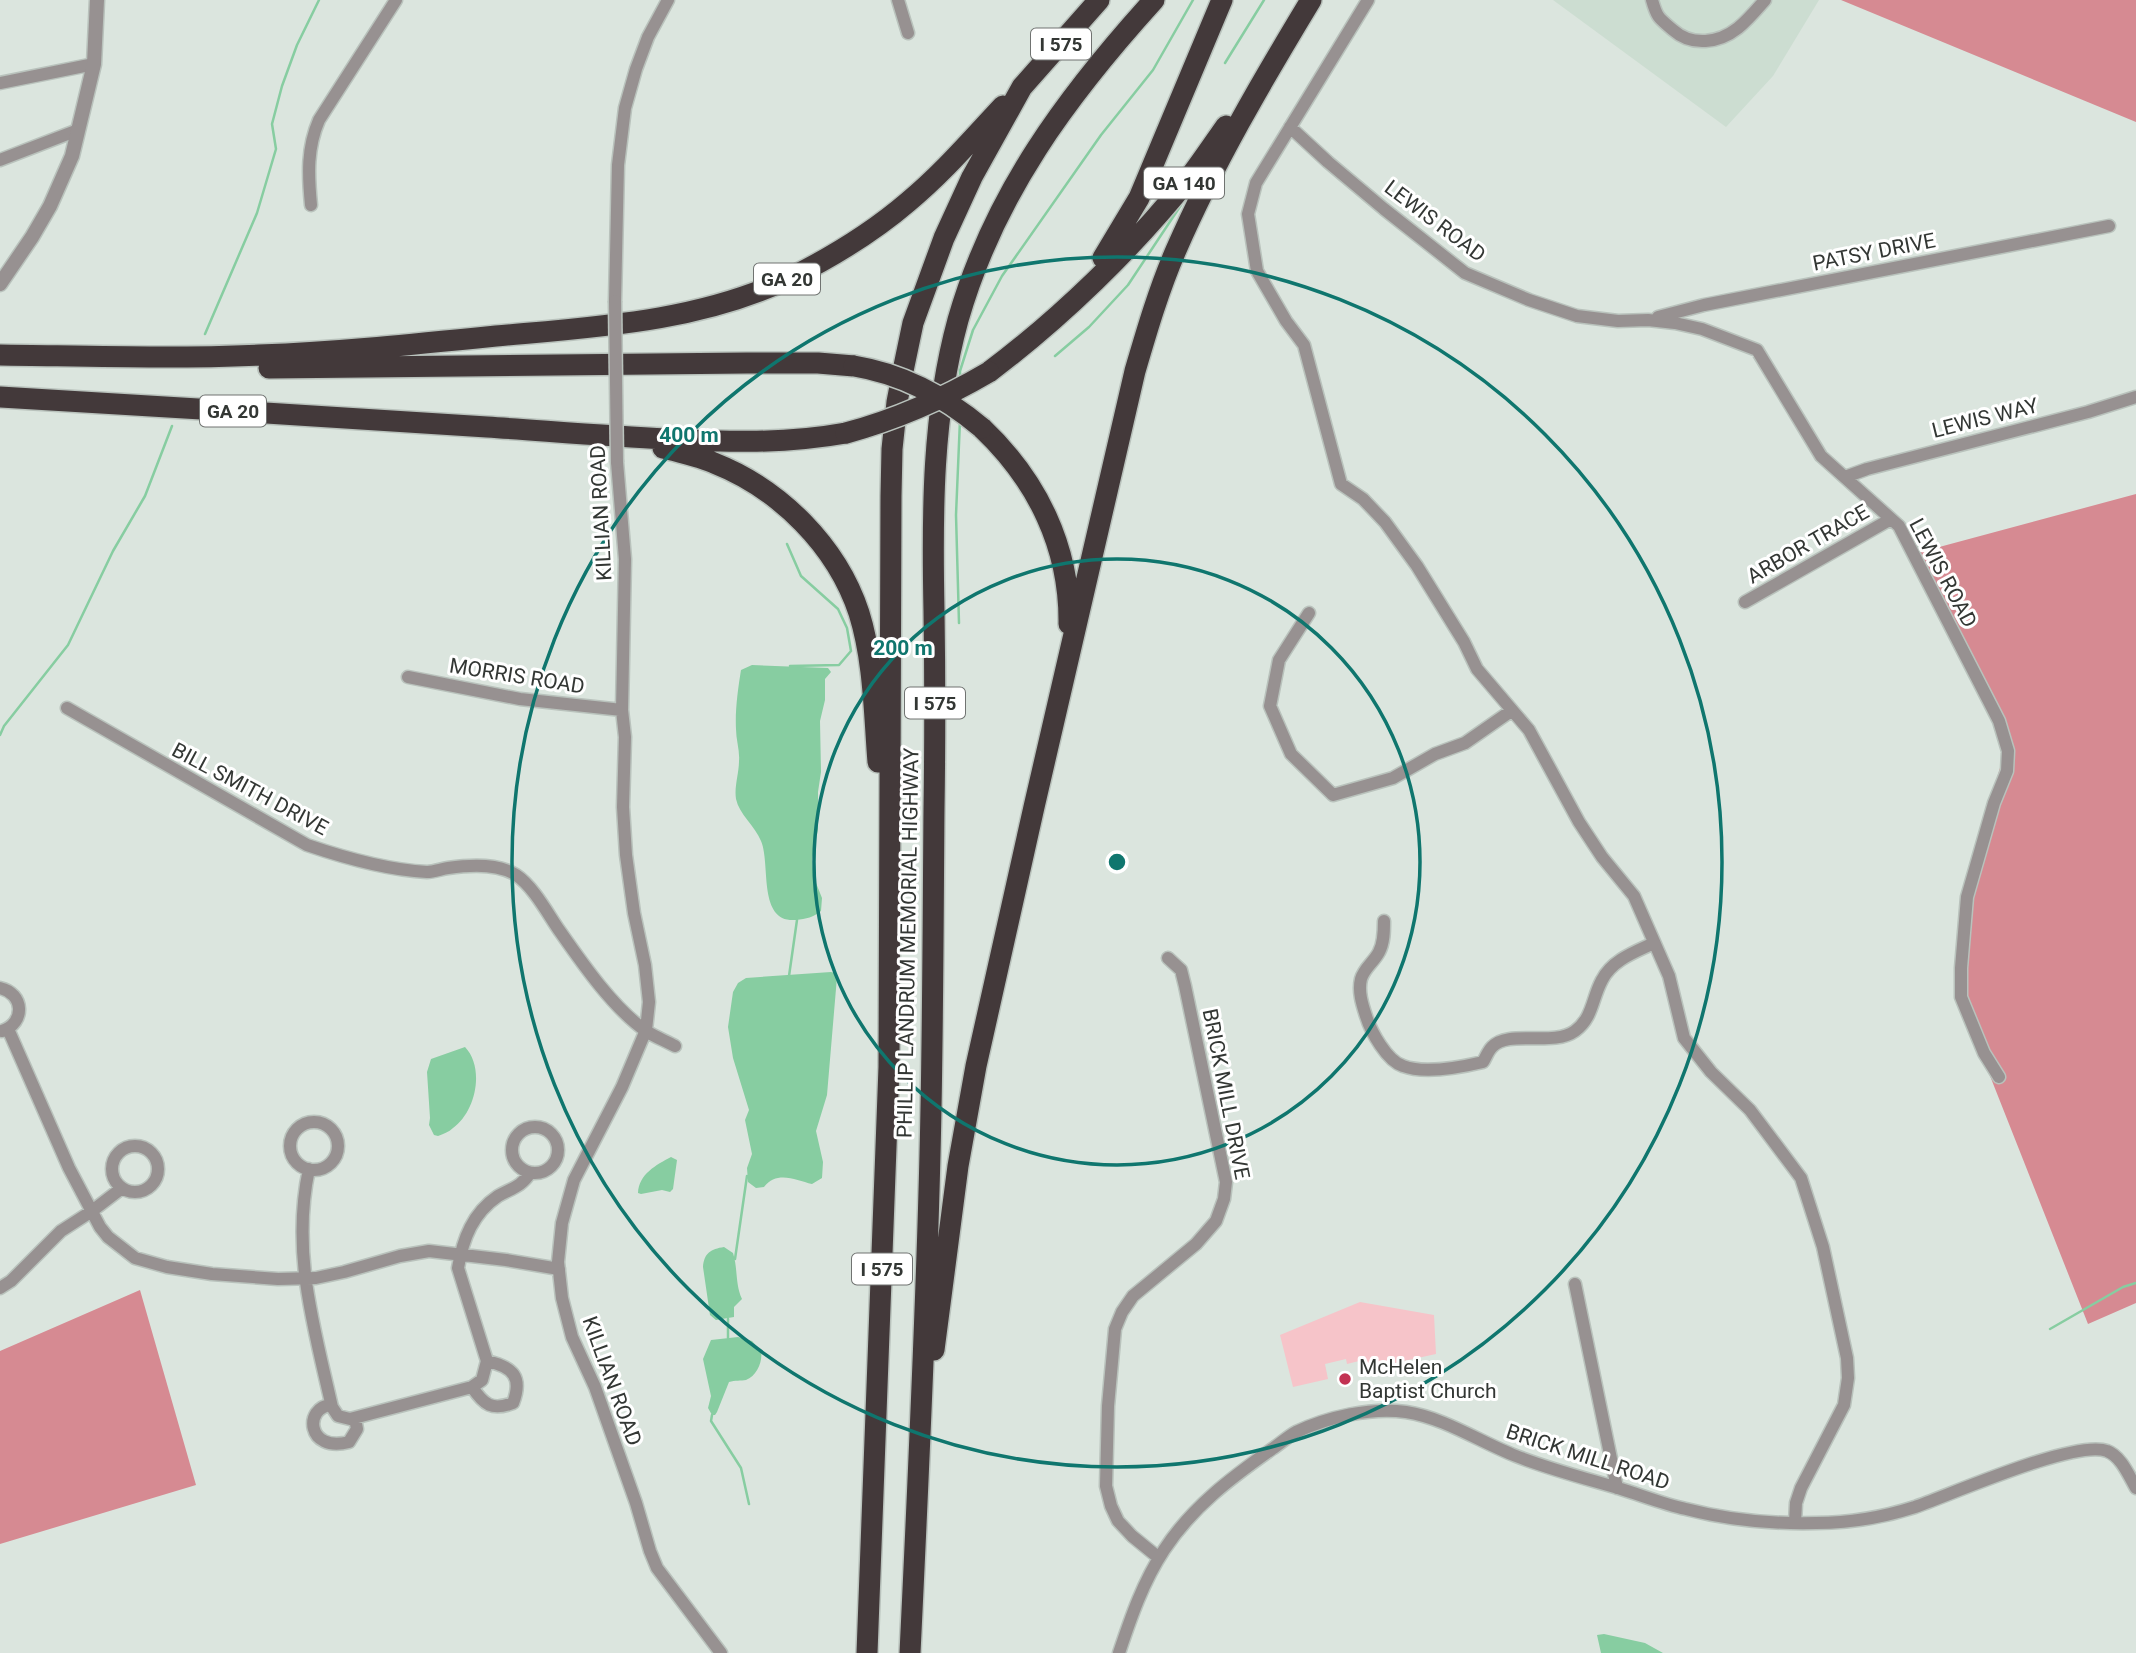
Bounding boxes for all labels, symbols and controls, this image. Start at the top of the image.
road number: I 575 [1031,28,1091,60]
road number: GA 140 [1144,168,1224,198]
street label: LEWIS ROAD [1380,175,1490,267]
street label: PATSY DRIVE [1811,228,1938,276]
road number: GA 20 [754,264,820,294]
street label: LEWIS WAY [1929,393,2041,443]
road number: GA 20 [200,396,266,426]
text: 400 m [659,423,719,447]
street label: KILLIAN ROAD [585,444,617,582]
street label: ARBOR TRACE [1743,499,1873,589]
street label: LEWIS ROAD [1904,514,1982,632]
text: 200 m [873,636,933,660]
street label: MORRIS ROAD [448,653,586,699]
road number: I 575 [905,688,965,718]
street label: BILL SMITH DRIVE [168,738,332,840]
street label: PHILLIP LANDRUM MEMORIAL HIGHWAY [893,747,923,1138]
centre of rings [1105,850,1129,874]
street label: BRICK MILL DRIVE [1198,1007,1254,1181]
road number: I 575 [852,1254,912,1284]
street label: KILLIAN ROAD [577,1313,647,1449]
place label: McHelen Baptist Church [1359,1355,1496,1403]
marker: McHelen Baptist Church [1337,1371,1353,1387]
street label: BRICK MILL ROAD [1503,1419,1673,1495]

